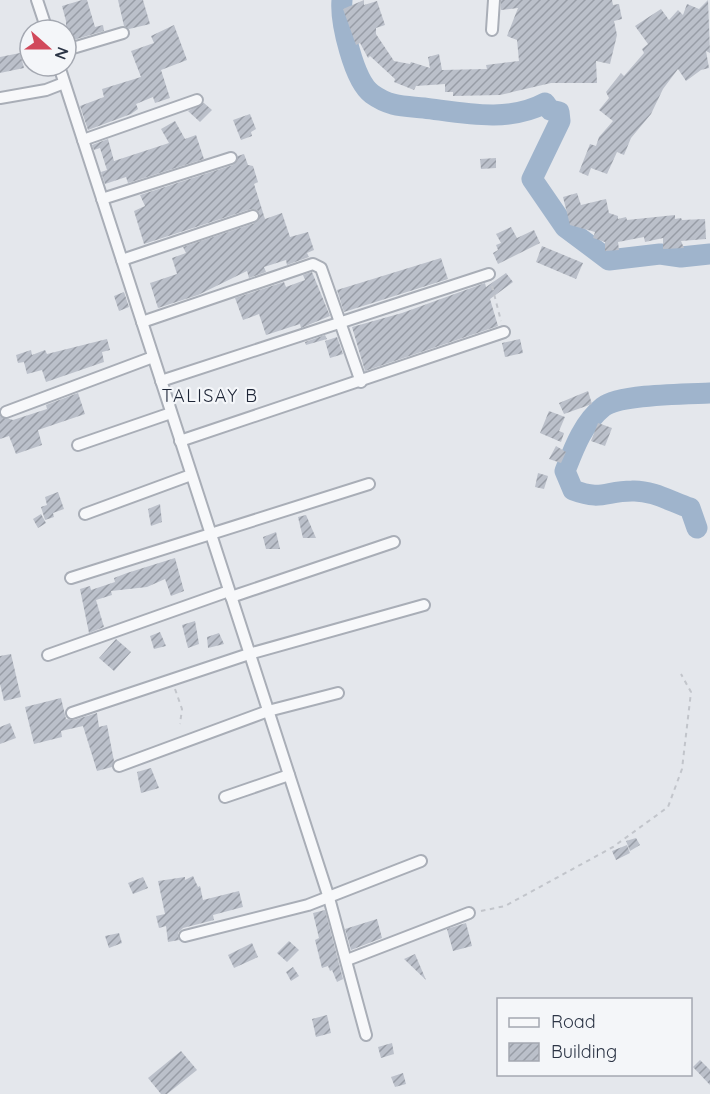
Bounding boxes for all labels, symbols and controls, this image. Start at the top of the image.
north arrow [18,18,78,78]
text: N [51,44,73,62]
district label: TALISAY B [162,384,258,407]
legend [497,998,692,1076]
text: Road [551,1010,596,1033]
text: Building [551,1040,617,1063]

